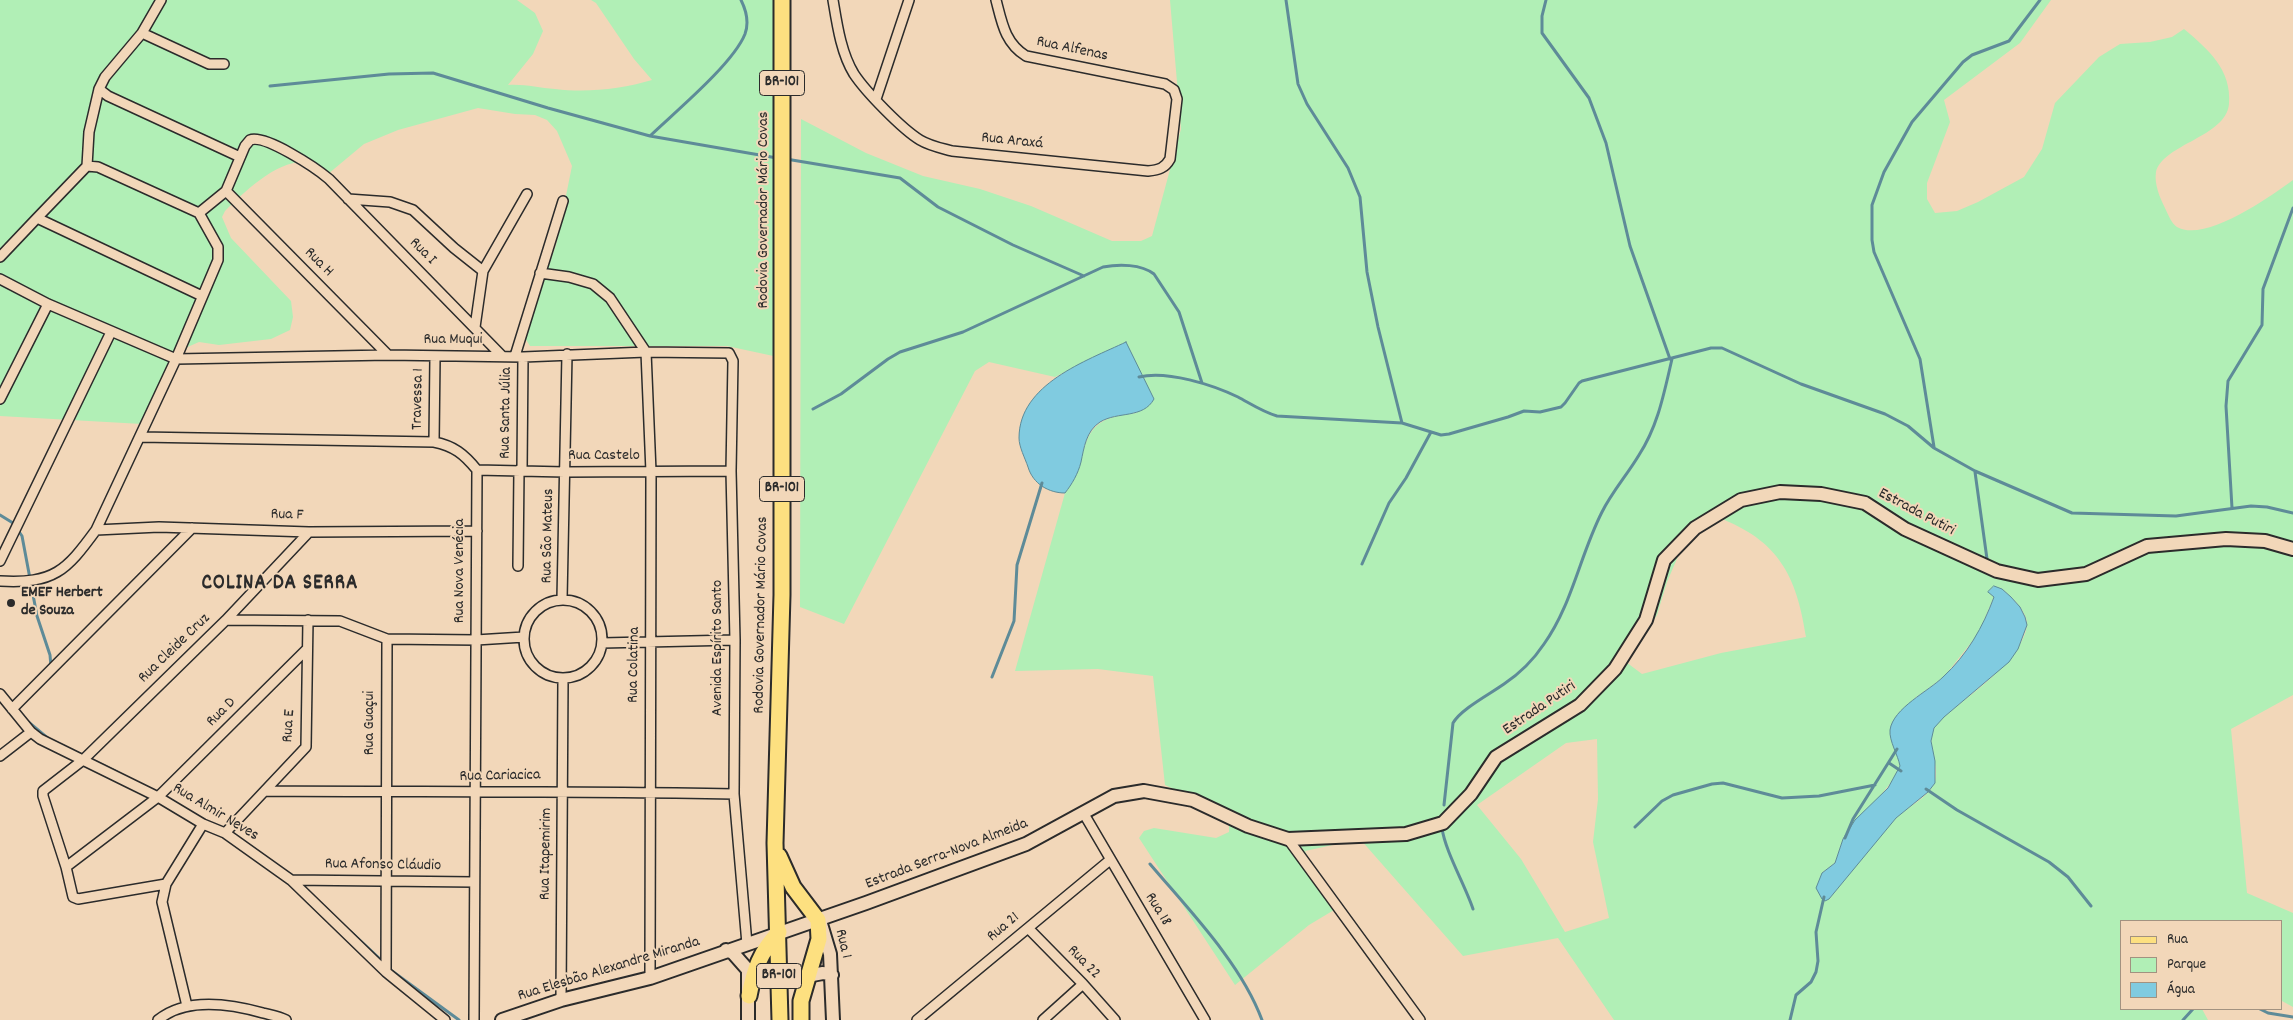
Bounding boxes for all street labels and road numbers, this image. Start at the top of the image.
street label: Rua Alfenas [1034,33,1110,67]
road number: BR-101 [760,70,804,96]
street label: Rodovia Governador Mário Covas [755,111,775,309]
street label: Rua Araxá [980,129,1044,155]
street label: Rua I [404,234,440,270]
street label: Rua H [299,244,337,282]
street label: Rua Muqui [423,331,483,351]
street label: Rua Santa Júlia [497,367,517,459]
street label: Travessa 1 [409,368,429,430]
street label: Rua Castelo [568,447,640,467]
road number: BR-101 [760,476,804,502]
street label: Estrada Putiri [1874,485,1958,541]
street label: Rua São Mateus [539,488,559,584]
street label: Rua F [270,506,304,526]
street label: Rodovia Governador Mário Covas [751,516,773,714]
street label: Rua Nova Venécia [451,519,471,623]
street label: Avenida Espírito Santo [709,580,729,716]
street label: Rua Cleide Cruz [135,610,215,688]
street label: Rua Colatina [625,627,645,703]
street label: Estrada Putiri [1500,678,1580,740]
street label: Rua Guaçui [361,691,381,755]
street label: Rua D [203,694,241,732]
street label: Rua E [279,709,301,743]
street label: Rua Cariacica [459,767,541,787]
street label: Rua Almir Neves [168,780,262,846]
street label: Rua Itapemirim [537,808,557,900]
street label: Estrada Serra-Nova Almeida [863,815,1031,895]
street label: Rua Afonso Cláudio [325,855,441,877]
street label: Rua 18 [1139,890,1175,930]
street label: Rua 21 [984,909,1024,947]
street label: Rua 1 [829,928,855,960]
street label: Rua Elesbão Alexandre Miranda [516,933,702,1007]
street label: Rua 22 [1062,942,1104,984]
road number: BR-101 [756,964,802,988]

